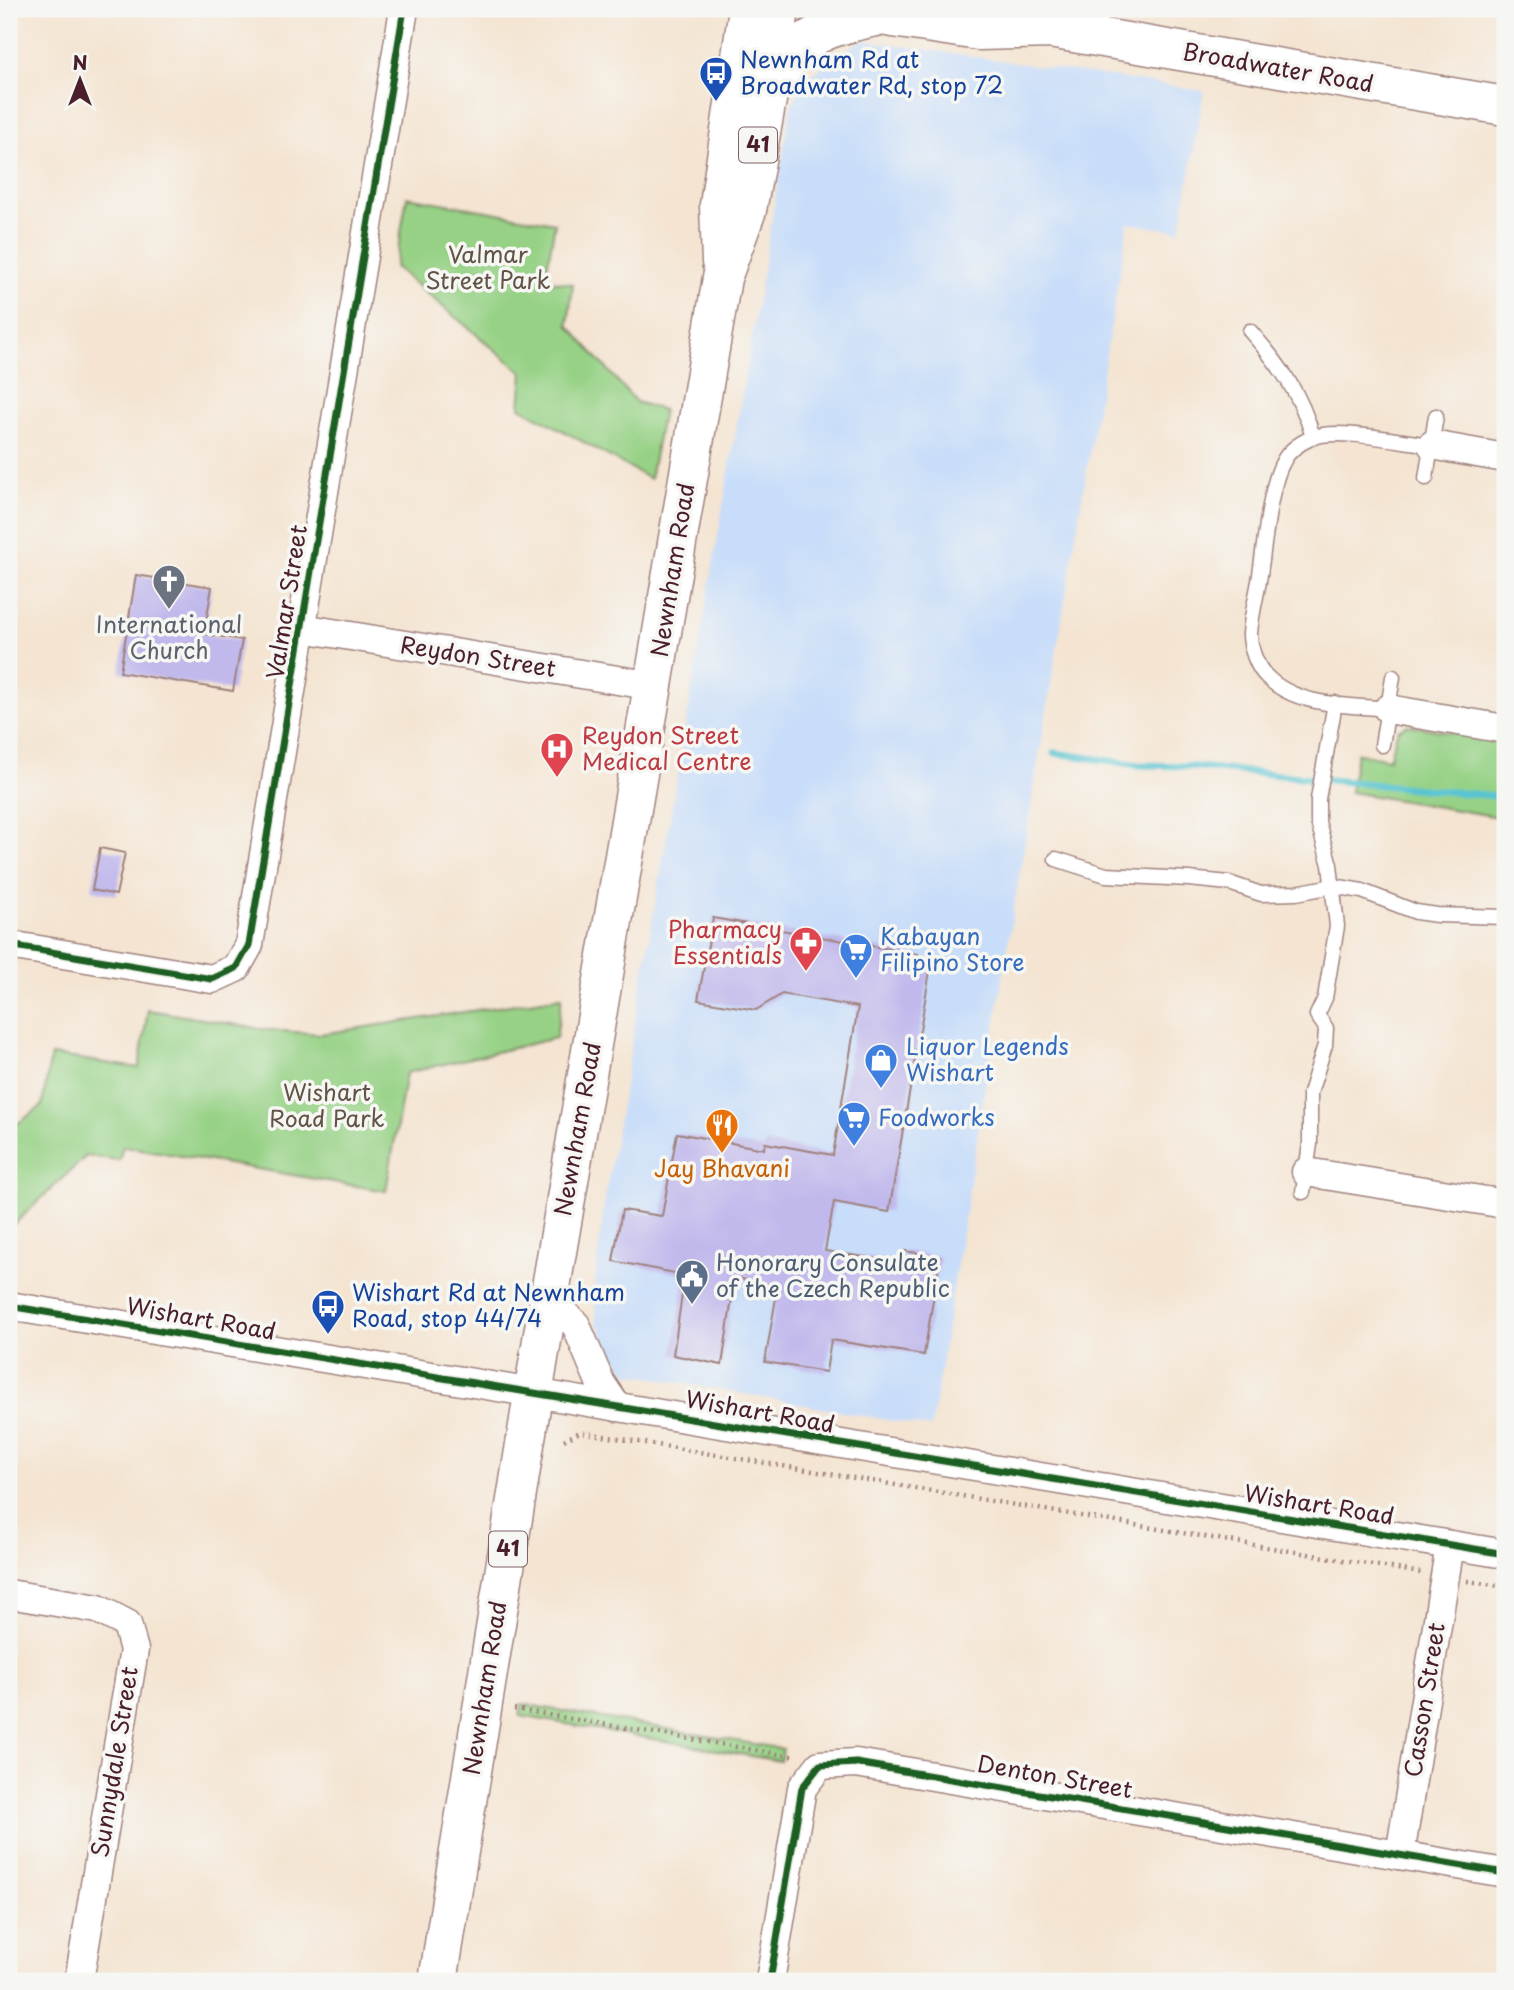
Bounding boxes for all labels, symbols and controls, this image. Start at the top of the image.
street label: Broadwater Road [1180,33,1376,101]
place label: Newnham Rd at Broadwater Rd, stop 72 [740,41,1003,102]
north arrow [46,46,116,116]
text: N [72,48,88,76]
bus stop icon: Newnham Rd at Broadwater Rd, stop 72 [697,54,735,103]
road number: 41 [739,128,777,162]
park label: Valmar Street Park [425,236,551,297]
street label: Newnham Road [640,480,703,659]
street label: Valmar Street [256,522,315,682]
church icon: International Church [150,562,188,611]
place label: International Church [96,606,242,667]
street label: Reydon Street [398,626,558,685]
place label: Reydon Street Medical Centre [582,717,751,778]
hospital icon: Reydon Street Medical Centre [538,730,576,779]
place label: Pharmacy Essentials [668,911,782,972]
place label: Kabayan Filipino Store [880,918,1025,979]
pharmacy icon: Pharmacy Essentials [787,924,825,973]
supermarket icon: Kabayan Filipino Store [837,931,875,980]
place label: Liquor Legends Wishart [906,1028,1069,1089]
street label: Newnham Road [544,1039,609,1218]
shop icon: Liquor Legends Wishart [862,1041,900,1090]
park label: Wishart Road Park [269,1074,385,1135]
supermarket icon: Foodworks [835,1099,873,1148]
place label: Foodworks [878,1099,995,1134]
restaurant icon: Jay Bhavani [703,1106,741,1155]
place label: Jay Bhavani [654,1150,790,1185]
place label: Honorary Consulate of the Czech Republic [716,1244,950,1305]
public building icon: Honorary Consulate of the Czech Republic [673,1257,711,1306]
place label: Wishart Rd at Newnham Road, stop 44/74 [352,1274,625,1335]
street label: Wishart Road [124,1287,279,1348]
bus stop icon: Wishart Rd at Newnham Road, stop 44/74 [309,1287,347,1336]
street label: Wishart Road [683,1380,838,1441]
street label: Wishart Road [1242,1474,1397,1533]
road number: 41 [489,1532,527,1566]
street label: Newnham Road [452,1598,515,1777]
street label: Casson Street [1394,1620,1453,1779]
street label: Sunnydale Street [81,1664,146,1860]
street label: Denton Street [975,1745,1136,1806]

